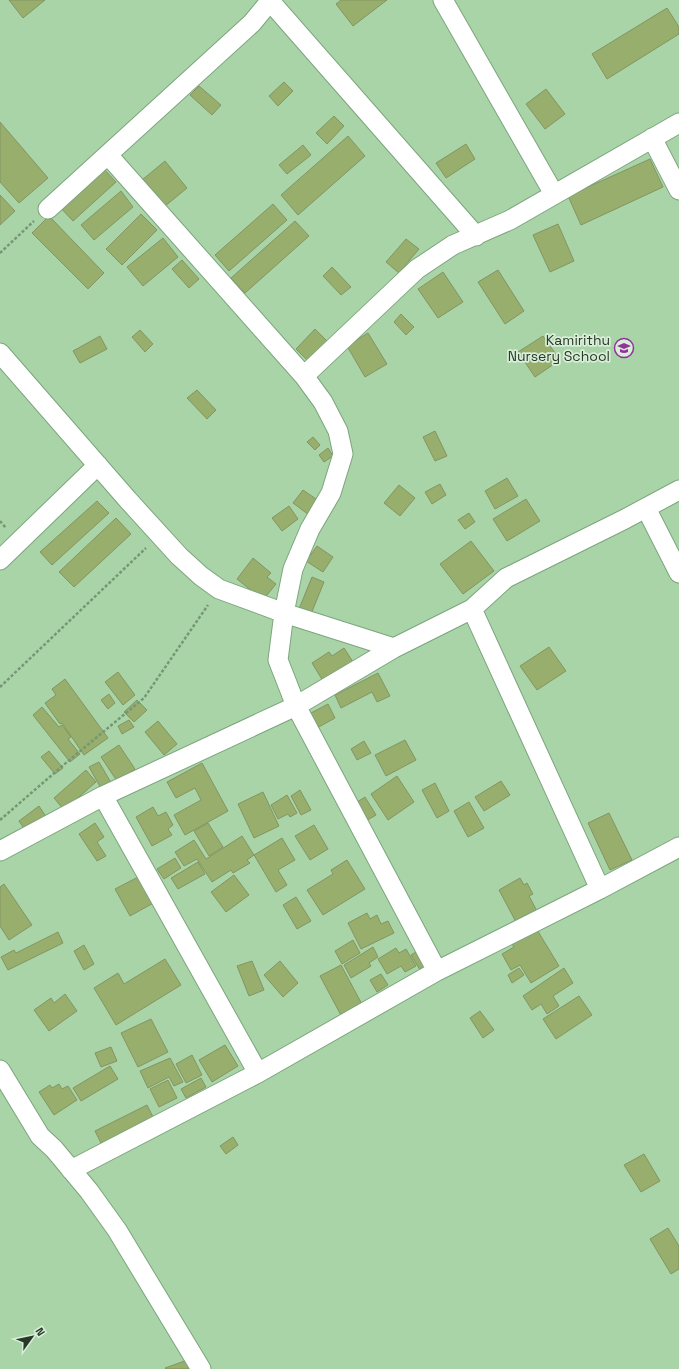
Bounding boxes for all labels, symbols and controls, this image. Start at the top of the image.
place label: Kamirithu Nursery School [508,331,610,365]
school or university icon: Kamirithu Nursery School [613,337,635,359]
north arrow [12,1317,52,1357]
text: N [33,1325,48,1338]

